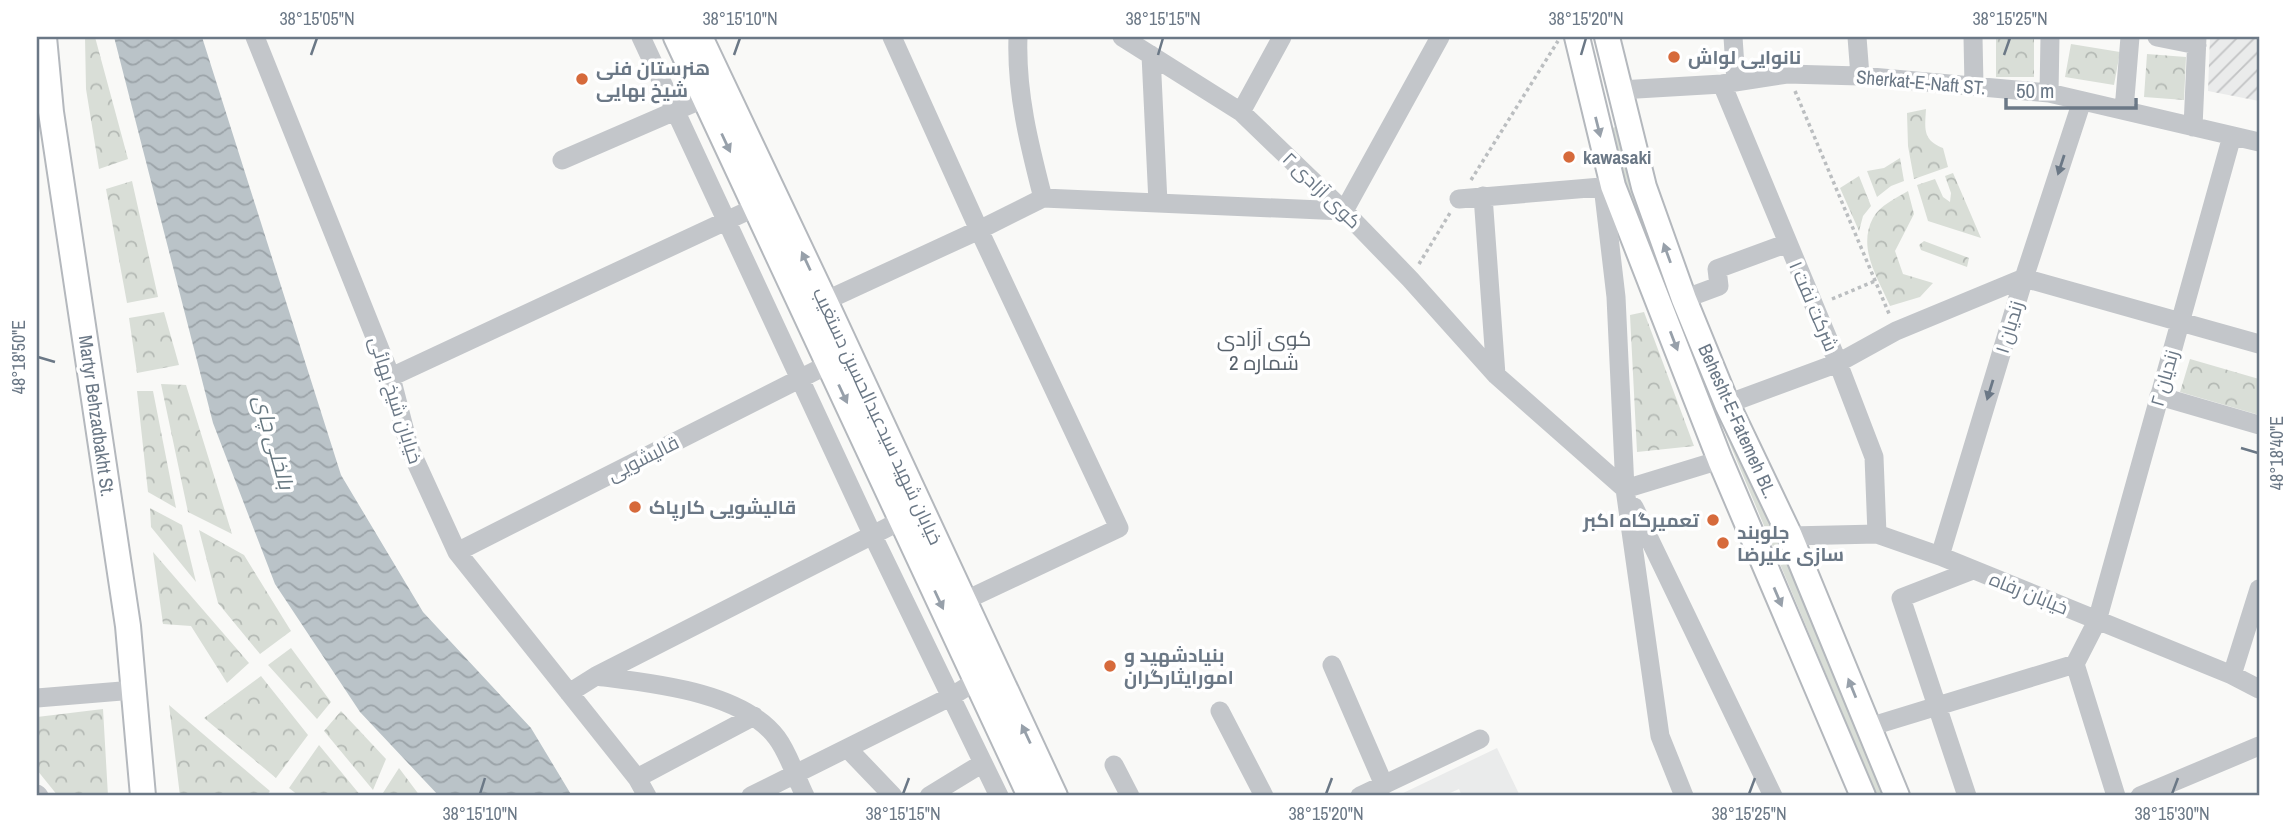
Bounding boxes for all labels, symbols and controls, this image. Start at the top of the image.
text: 38°15'05"N [279,6,355,31]
text: 38°15'10"N [702,6,778,31]
text: 38°15'15"N [1125,6,1201,31]
text: 38°15'20"N [1548,6,1624,31]
text: 38°15'25"N [1972,6,2048,31]
place label: نانوایی لواش [1688,44,1801,70]
marker: نانوایی لواش [1666,49,1682,65]
place label: هنرستان فنی شیخ بهایی [596,55,710,104]
street label: Sherkat-E-Naft ST. [1855,63,1987,101]
scale bar [2006,66,2135,110]
marker: هنرستان فنی شیخ بهایی [574,71,590,87]
text: 50 m [2016,76,2054,105]
one-way arrow [1593,116,1604,138]
one-way arrow [720,133,732,153]
place label: kawasaki [1583,144,1651,170]
street label: کوی آزادی ۲ [1277,146,1367,234]
marker: kawasaki [1561,149,1577,165]
one-way arrow [2055,155,2066,176]
one-way arrow [1662,243,1673,264]
one-way arrow [801,251,812,271]
street label: شرکت نفت ۱ [1783,257,1845,355]
street label: خیابان شهید سیدعبدالحسین دستغیب [807,283,949,549]
street label: زندیان ۱ [1989,297,2029,357]
text: 48°18'50"E [6,320,31,394]
district label: کوی آزادی شماره 2 [1217,324,1311,377]
one-way arrow [1668,331,1679,352]
street label: خیابان شیخ بهائی [362,333,429,467]
street label: Martyr Behzadbakht St. [73,334,121,498]
street label: Behesht-E-Fatemeh BL. [1692,340,1784,502]
street label: زندیان ۲ [2144,347,2184,409]
one-way arrow [1985,380,1995,401]
one-way arrow [837,384,848,404]
water label: بالخلی چای [247,392,302,494]
text: 48°18'40"E [2264,416,2289,490]
street label: قالیشویی [603,429,683,487]
place label: قالیشویی کارپاک [649,494,796,521]
marker: قالیشویی کارپاک [627,499,643,515]
place label: تعمیرگاه اکبر [1582,507,1700,533]
marker: تعمیرگاه اکبر [1705,512,1721,528]
place label: جلوبند سازی علیرضا [1737,519,1844,567]
marker: جلوبند سازی علیرضا [1715,535,1731,551]
street label: خیابان رفاه [1986,565,2072,621]
one-way arrow [1772,587,1784,607]
one-way arrow [933,590,945,610]
place label: بنیادشهید و امورایثارگران [1124,642,1234,690]
marker: بنیادشهید و امورایثارگران [1102,658,1118,674]
one-way arrow [1847,677,1858,698]
one-way arrow [1020,724,1031,745]
text: 38°15'10"N [442,801,518,826]
text: 38°15'15"N [865,801,941,826]
text: 38°15'20"N [1288,801,1364,826]
text: 38°15'25"N [1711,801,1787,826]
text: 38°15'30"N [2134,801,2210,826]

